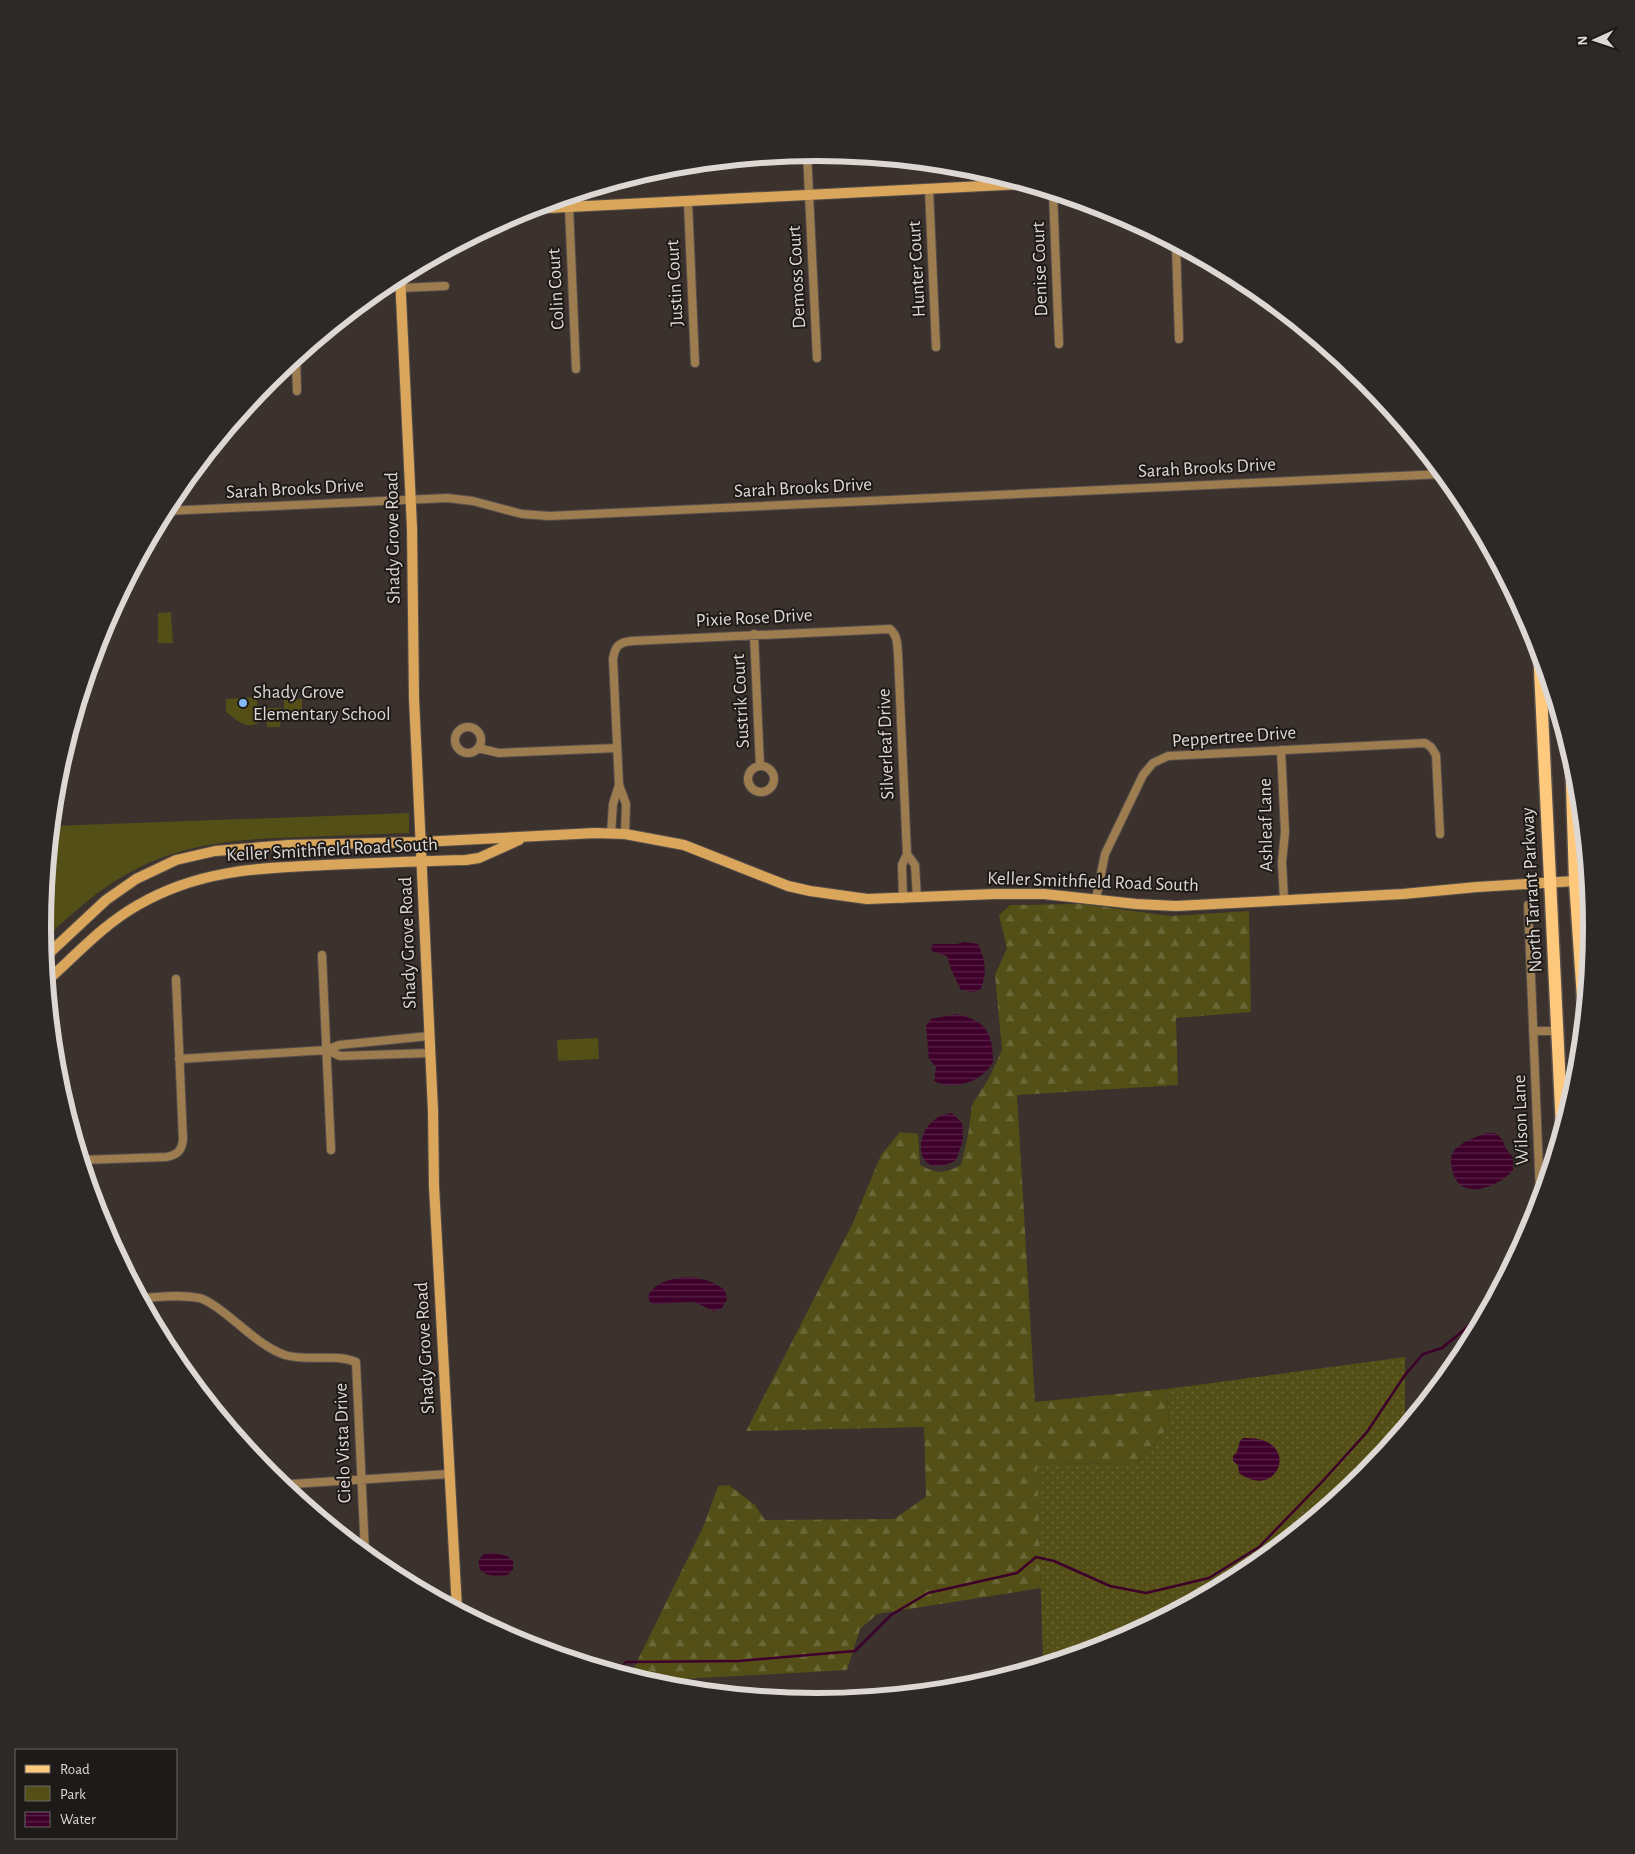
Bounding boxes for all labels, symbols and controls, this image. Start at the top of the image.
north arrow [1570,15,1620,65]
text: N [1576,35,1590,46]
street label: Hunter Court [905,220,929,318]
street label: Denise Court [1029,221,1051,317]
street label: Demoss Court [785,225,809,329]
street label: Justin Court [663,239,687,327]
street label: Colin Court [544,248,568,330]
street label: Sarah Brooks Drive [1138,455,1276,481]
street label: Shady Grove Road [382,472,404,604]
street label: Sarah Brooks Drive [734,475,872,501]
street label: Sarah Brooks Drive [226,476,364,502]
street label: Pixie Rose Drive [695,605,813,631]
street label: Sustrik Court [729,653,753,749]
place label: Shady Grove Elementary School [253,683,391,724]
street label: Silverleaf Drive [875,688,897,800]
marker: Shady Grove Elementary School [237,697,249,709]
street label: Peppertree Drive [1171,723,1297,751]
street label: Ashleaf Lane [1256,778,1276,872]
street label: North Tarrant Parkway [1518,807,1546,973]
street label: Keller Smithfield Road South [226,835,438,865]
street label: Keller Smithfield Road South [987,869,1199,895]
street label: Shady Grove Road [396,876,420,1009]
street label: Wilson Lane [1510,1074,1532,1166]
street label: Shady Grove Road [412,1281,438,1414]
street label: Cielo Vista Drive [331,1383,355,1503]
legend [15,1749,178,1839]
text: Road [60,1762,90,1777]
text: Park [60,1787,86,1802]
text: Water [60,1812,96,1827]

